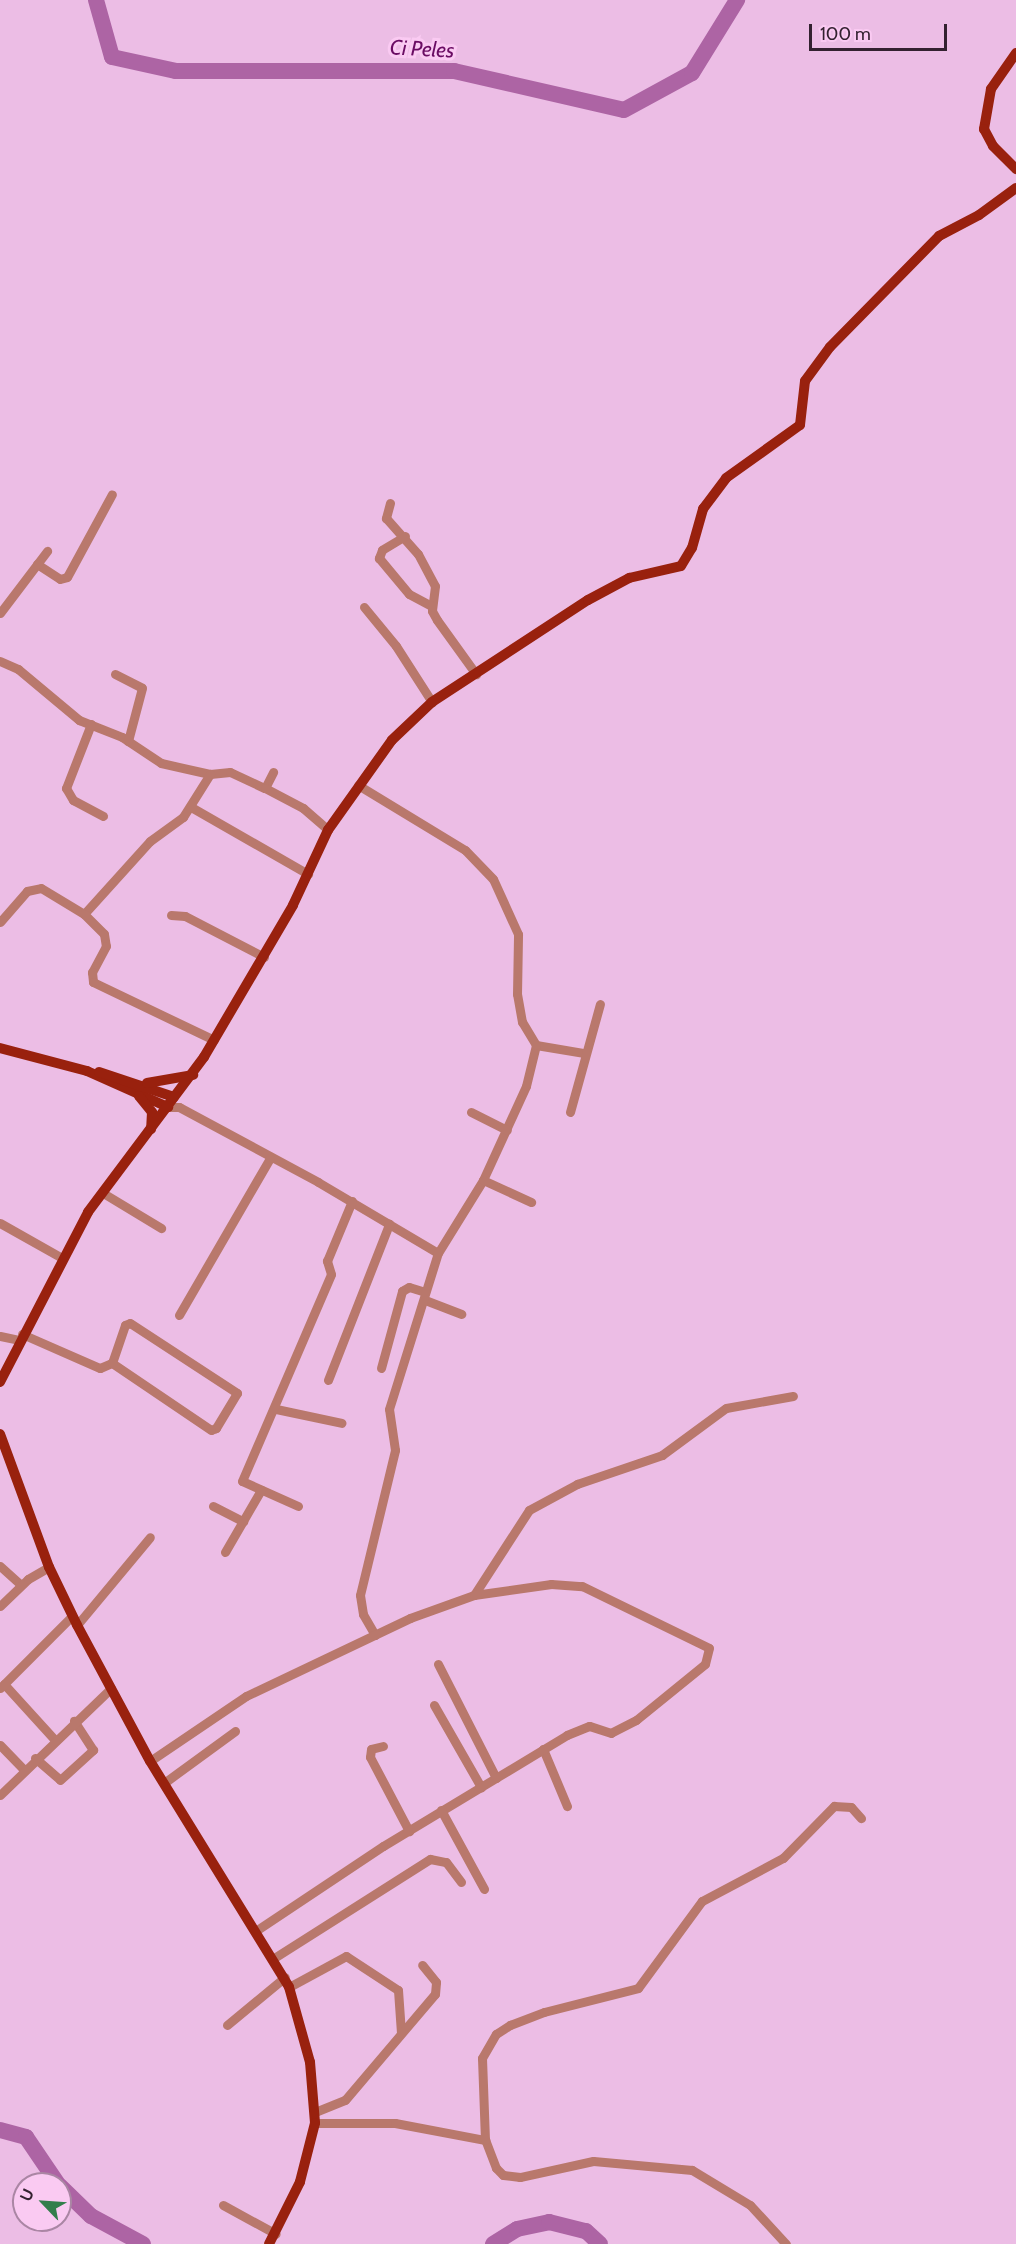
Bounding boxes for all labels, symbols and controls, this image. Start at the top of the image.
scale bar [812,12,950,50]
text: 100 m [820,23,871,45]
water label: Ci Peles [389,35,455,63]
north arrow [12,2172,72,2232]
text: U [16,2186,38,2204]

